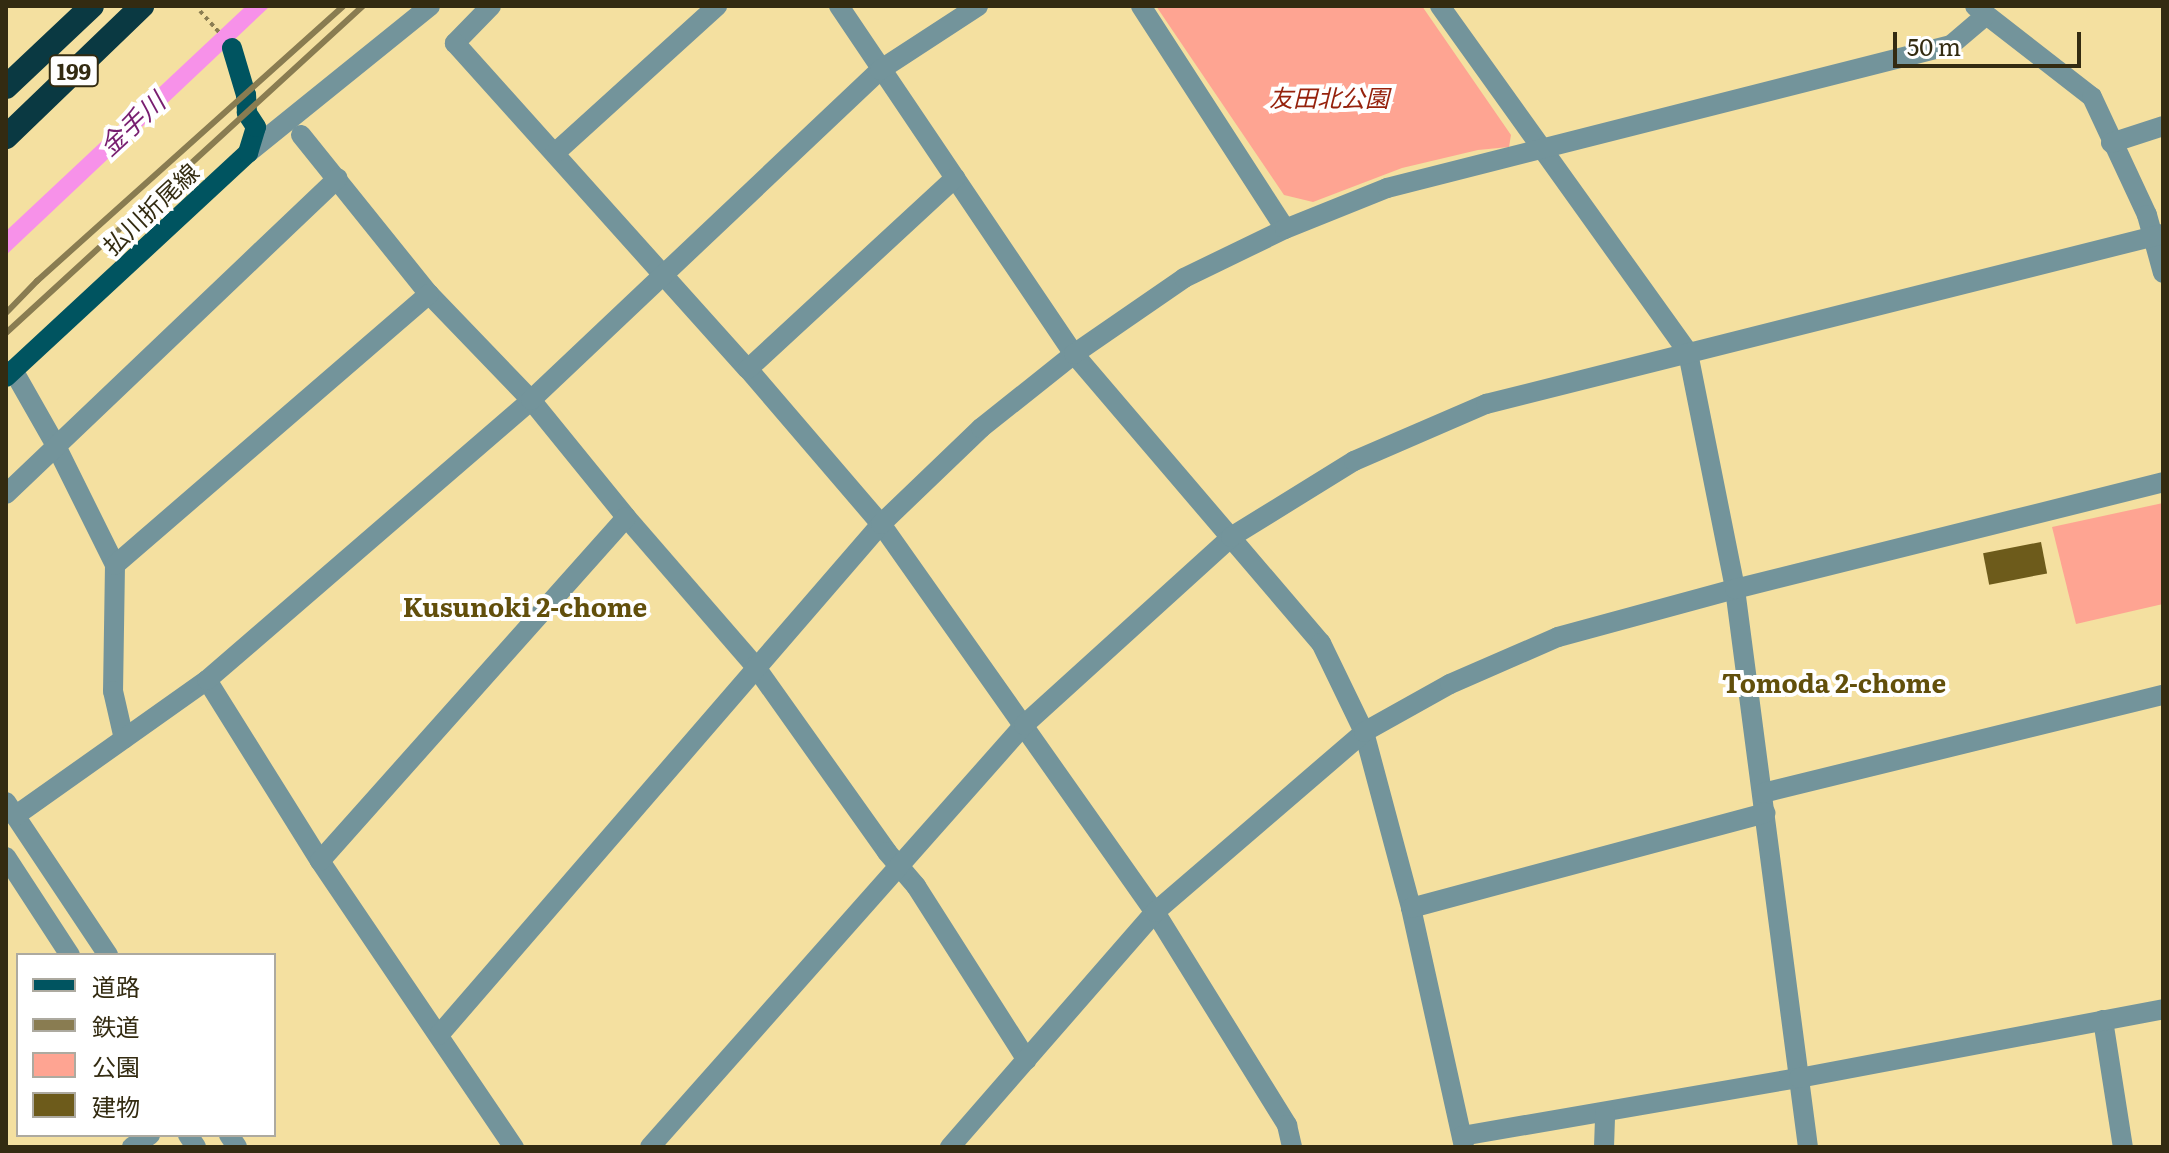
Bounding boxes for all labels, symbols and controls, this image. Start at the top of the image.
scale bar [1897,16,2085,66]
text: 50 m [1907,28,1961,63]
road number: 199 [48,53,100,89]
park label: 友田北公園 [1269,83,1389,111]
water label: 金手川 [92,85,170,161]
street label: 払川折尾線 [96,157,204,259]
district label: Kusunoki 2-chome [403,590,647,622]
district label: Tomoda 2-chome [1722,666,1946,698]
legend [16,953,276,1137]
text: 道路 [92,968,140,1003]
text: 鉄道 [92,1008,140,1043]
text: 公園 [92,1048,140,1083]
text: 建物 [92,1088,140,1123]

